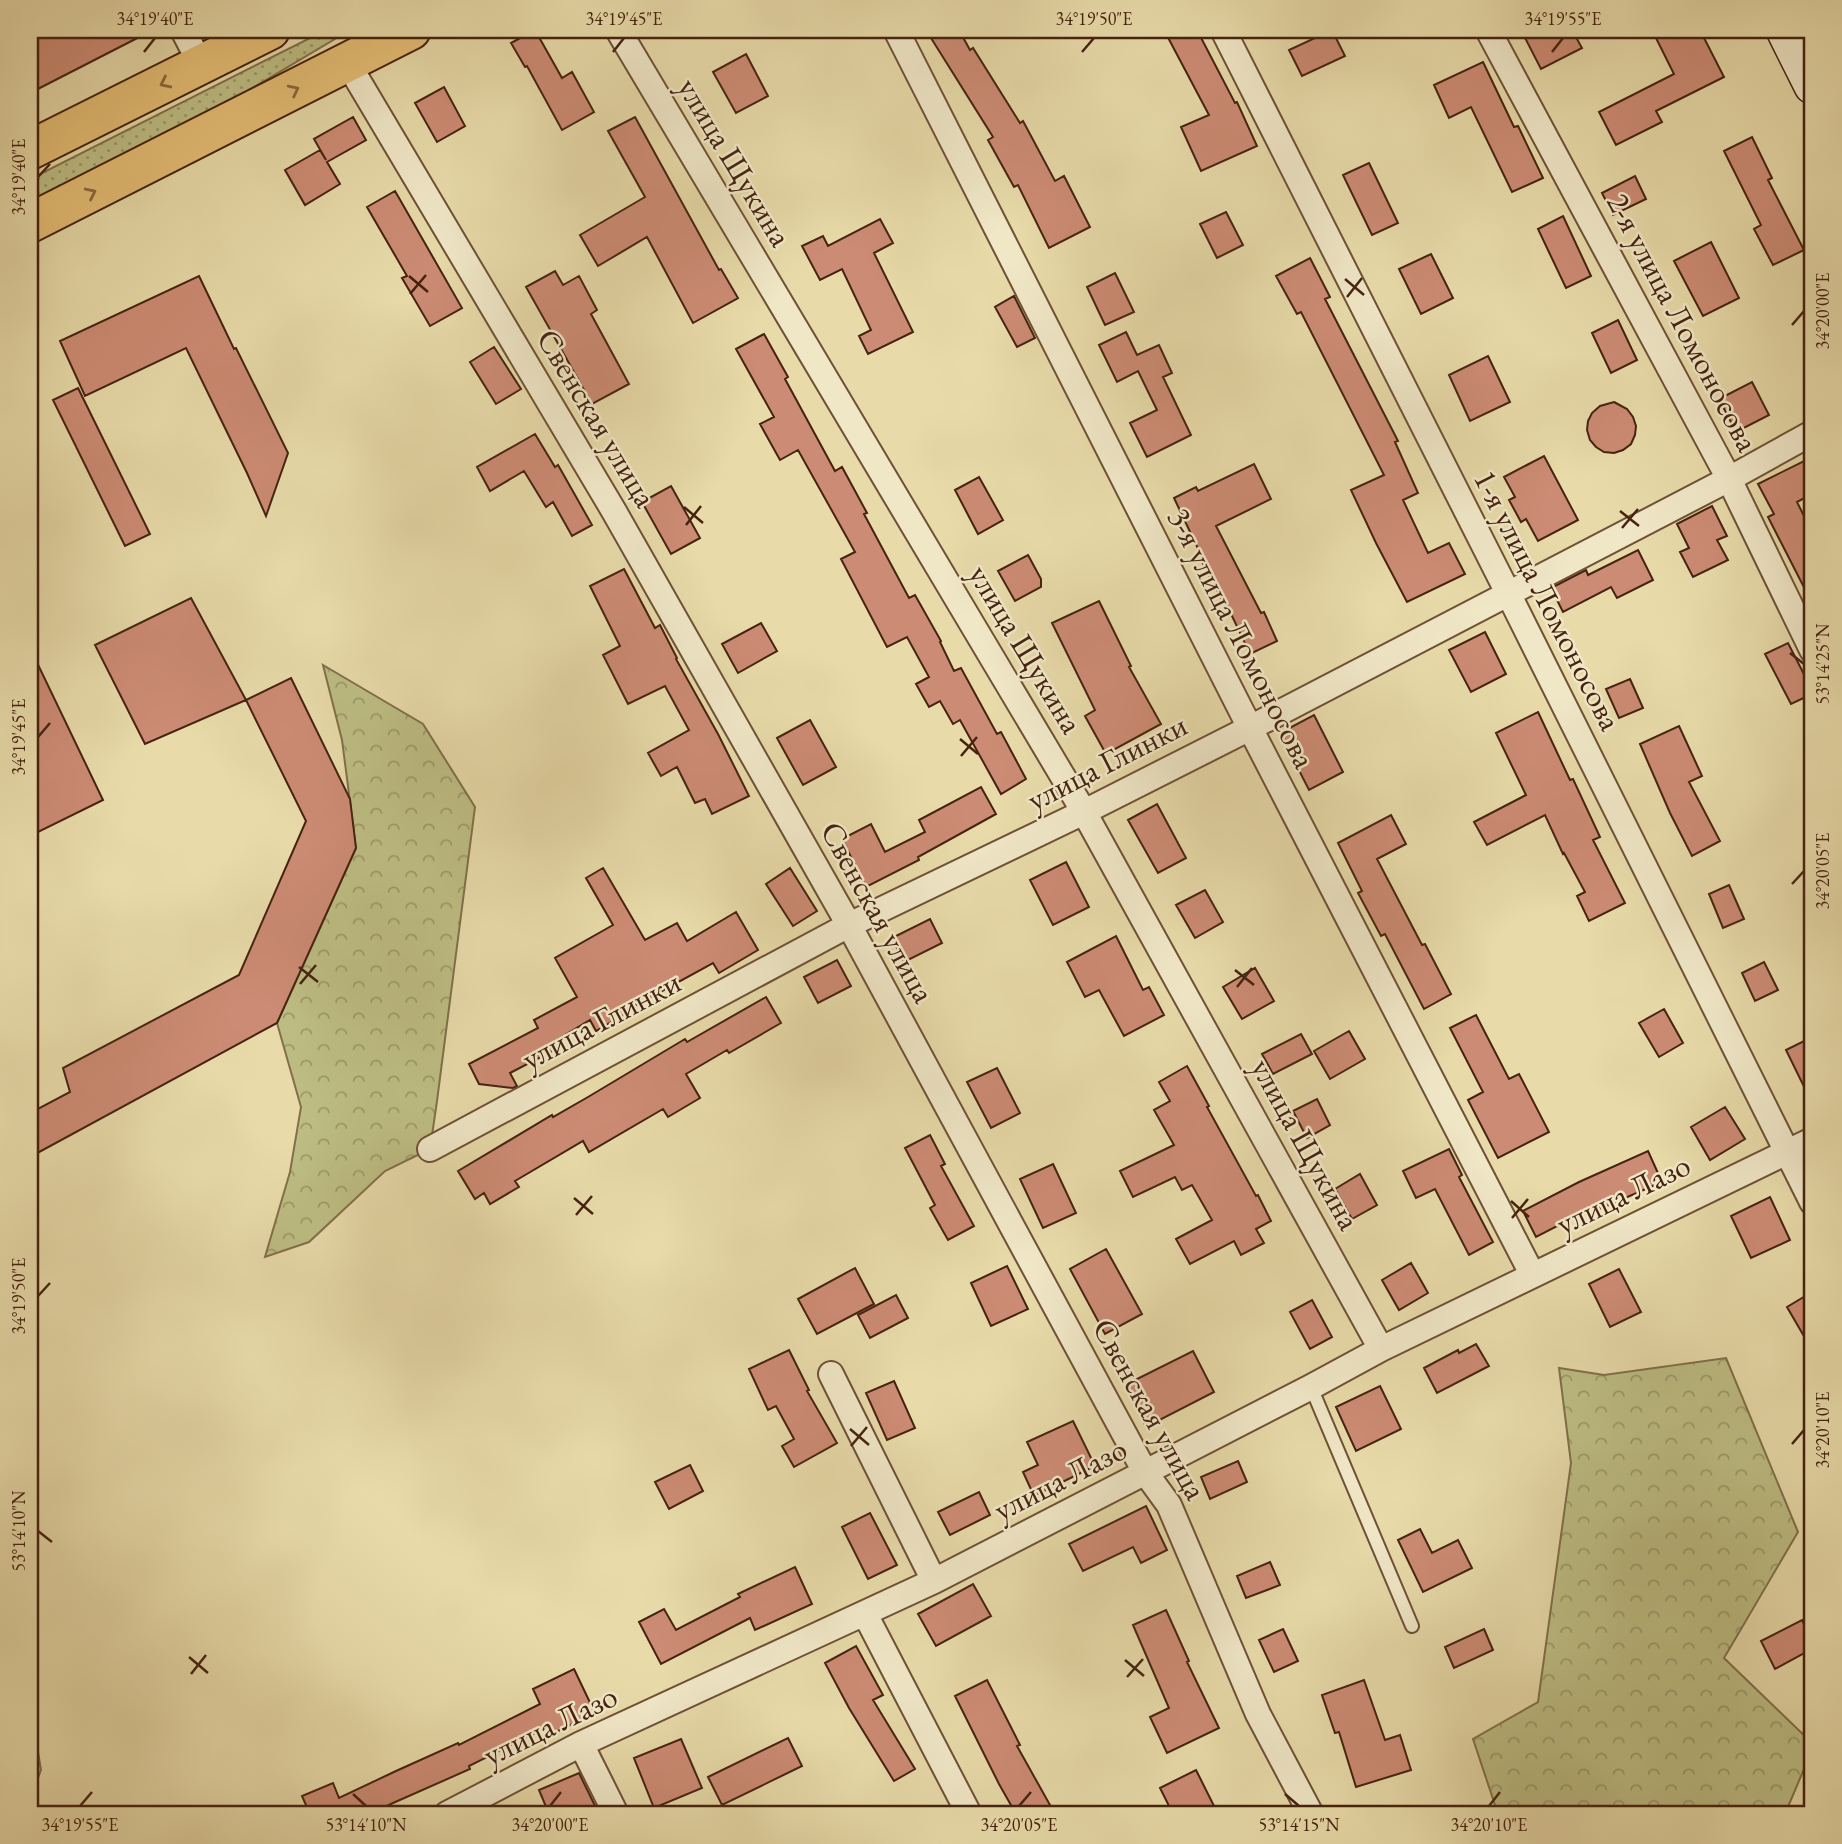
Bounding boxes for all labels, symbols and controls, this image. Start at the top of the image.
text: 34°19'40"E [117,7,193,30]
text: 34°19'45"E [586,7,662,30]
text: 34°19'50"E [1056,7,1132,30]
text: 34°19'55"E [1525,7,1601,30]
street label: улица Щукина [668,70,802,254]
one-way arrow [160,74,172,88]
one-way arrow [287,84,299,98]
text: 34°19'40"E [7,139,30,215]
street label: 2-я улица Ломоносова [1597,185,1769,459]
one-way arrow [84,187,96,201]
text: 34°20'00"E [1811,273,1834,349]
street label: Свенская улица [527,321,667,515]
street label: 1-я улица Ломоносова [1464,463,1632,738]
street label: 3-я улица Ломоносова [1158,501,1326,776]
street label: улица Щукина [959,557,1093,741]
text: 53°14'25"N [1811,623,1834,704]
text: 34°19'45"E [7,699,30,775]
street label: улица Глинки [1020,704,1194,820]
street label: Свенская улица [811,814,945,1010]
text: 34°20'05"E [1811,833,1834,909]
street label: улица Глинки [514,960,688,1079]
street label: улица Щукина [1242,1051,1371,1237]
street label: улица Лазо [1549,1143,1697,1245]
text: 34°19'50"E [7,1258,30,1334]
street label: Свенская улица [1083,1311,1217,1507]
text: 34°20'10"E [1811,1392,1834,1468]
street label: улица Лазо [986,1428,1134,1530]
text: 53°14'10"N [7,1490,30,1571]
street label: улица Лазо [476,1674,624,1776]
text: 34°19'55"E [42,1813,118,1836]
text: 53°14'10"N [326,1813,407,1836]
text: 34°20'00"E [512,1813,588,1836]
text: 34°20'05"E [981,1813,1057,1836]
text: 53°14'15"N [1259,1813,1340,1836]
text: 34°20'10"E [1451,1813,1527,1836]

